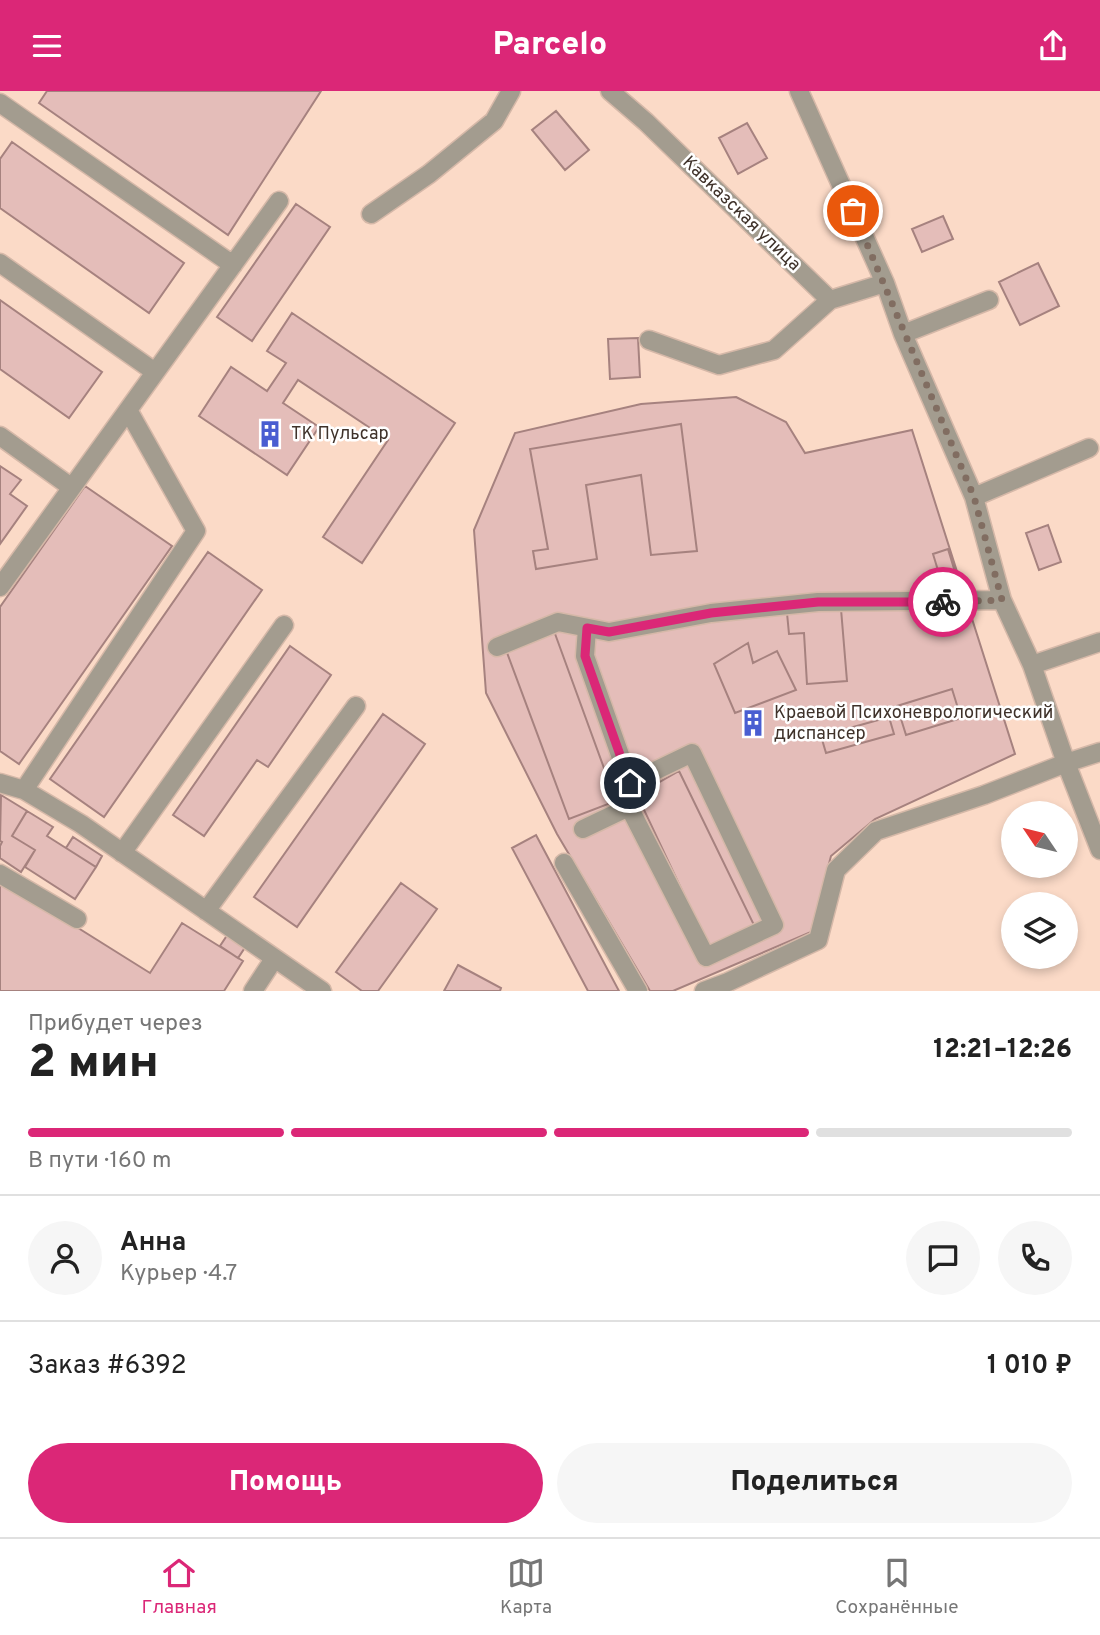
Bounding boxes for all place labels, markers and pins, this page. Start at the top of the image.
pin [823,181,883,241]
building icon: ТК Пульсар [255,419,285,449]
place label: ТК Пульсар [291,423,389,446]
place label: Краевой Психоневрологический диспансер [774,702,1053,746]
building icon: Краевой Психоневрологический диспансер [738,708,768,738]
pin [600,753,660,813]

